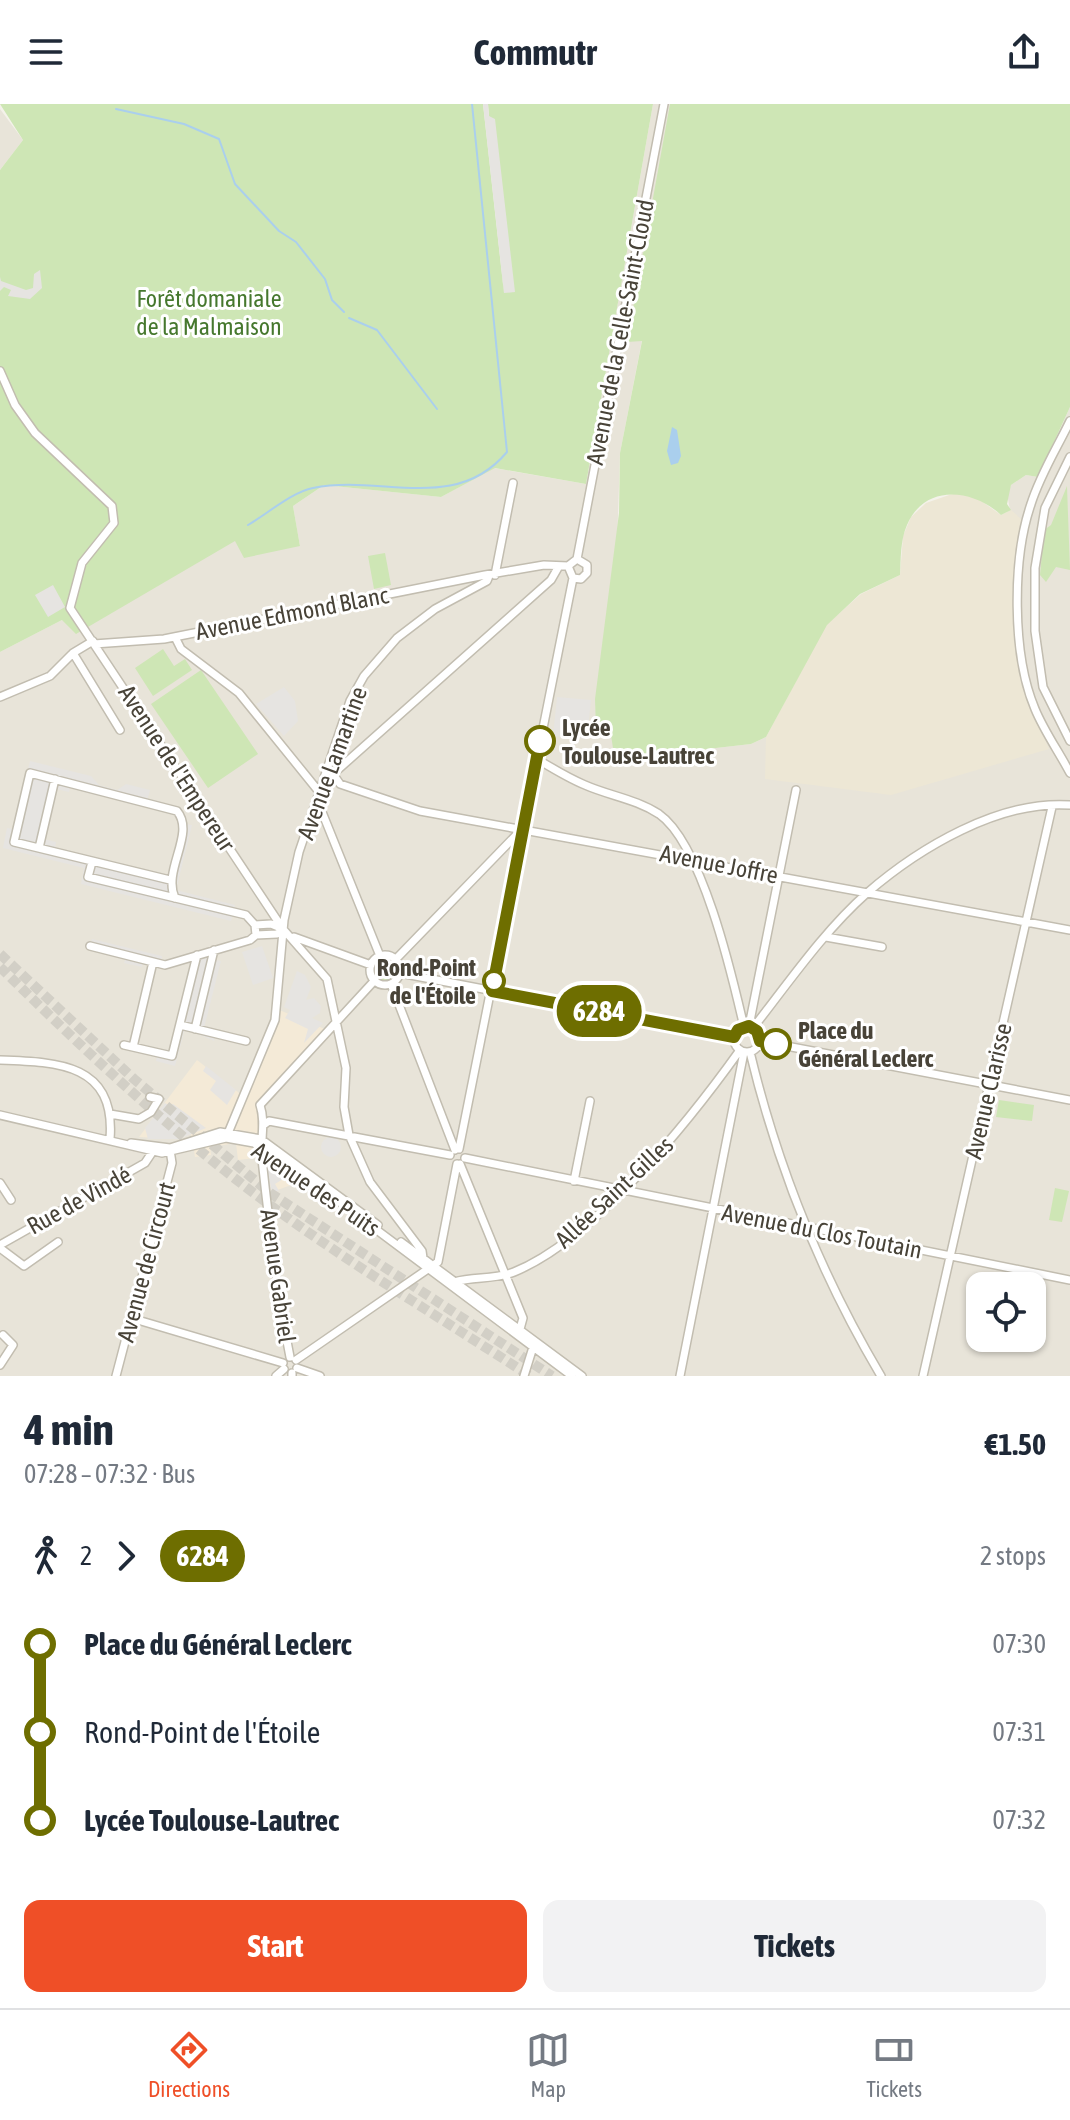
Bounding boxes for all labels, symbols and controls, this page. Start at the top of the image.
icon: menu [24,30,68,74]
icon: share [1002,30,1046,74]
text: Commutr [473,31,597,73]
street label: Avenue de la Celle-Saint-Cloud [581,197,659,467]
park label: Forêt domaniale de la Malmaison [136,285,282,340]
street label: Avenue Edmond Blanc [193,581,391,645]
street label: Avenue de l'Empereur [113,680,241,857]
street label: Avenue Lamartine [292,683,372,843]
place label: Lycée Toulouse-Lautrec [562,714,714,769]
marker: Lycée Toulouse-Lautrec [525,726,555,756]
street label: Avenue Joffre [658,839,780,889]
place label: Rond-Point de l'Étoile [377,954,476,1009]
marker: Rond-Point de l'Étoile [483,970,505,992]
line badge: 6284 [543,985,655,1037]
text: 6284 [573,995,625,1027]
place label: Place du Général Leclerc [798,1017,934,1072]
street label: Avenue Clarisse [959,1020,1017,1162]
marker: Place du Général Leclerc [761,1029,791,1059]
street label: Allée Saint-Gilles [550,1131,678,1253]
street label: Avenue des Puits [247,1136,385,1242]
street label: Rue de Vindé [22,1160,136,1240]
street label: Avenue de Circourt [112,1179,180,1345]
street label: Avenue du Clos Toutain [720,1198,924,1264]
street label: Avenue Gabriel [255,1207,301,1345]
map controls [966,1272,1046,1352]
button: locate [966,1272,1046,1352]
text: 4 min [24,1404,114,1454]
text: €1.50 [985,1427,1046,1461]
text: 07:28 – 07:32 · Bus [24,1459,195,1489]
icon: walk [24,1534,68,1578]
icon: forward [104,1534,148,1578]
text: 6284 [176,1540,229,1572]
text: 2 [80,1541,92,1571]
text: 2 stops [980,1541,1046,1571]
text: Place du Général Leclerc [84,1627,352,1661]
text: 07:30 [992,1629,1046,1659]
text: Rond-Point de l'Étoile [84,1715,320,1749]
text: 07:31 [992,1717,1046,1747]
text: Lycée Toulouse-Lautrec [84,1803,339,1837]
text: 07:32 [992,1805,1046,1835]
button: Start [24,1900,527,1992]
button: Tickets [543,1900,1046,1992]
tab: Directions [148,2028,230,2102]
tab: Map [526,2028,570,2102]
tab: Tickets [866,2028,922,2102]

